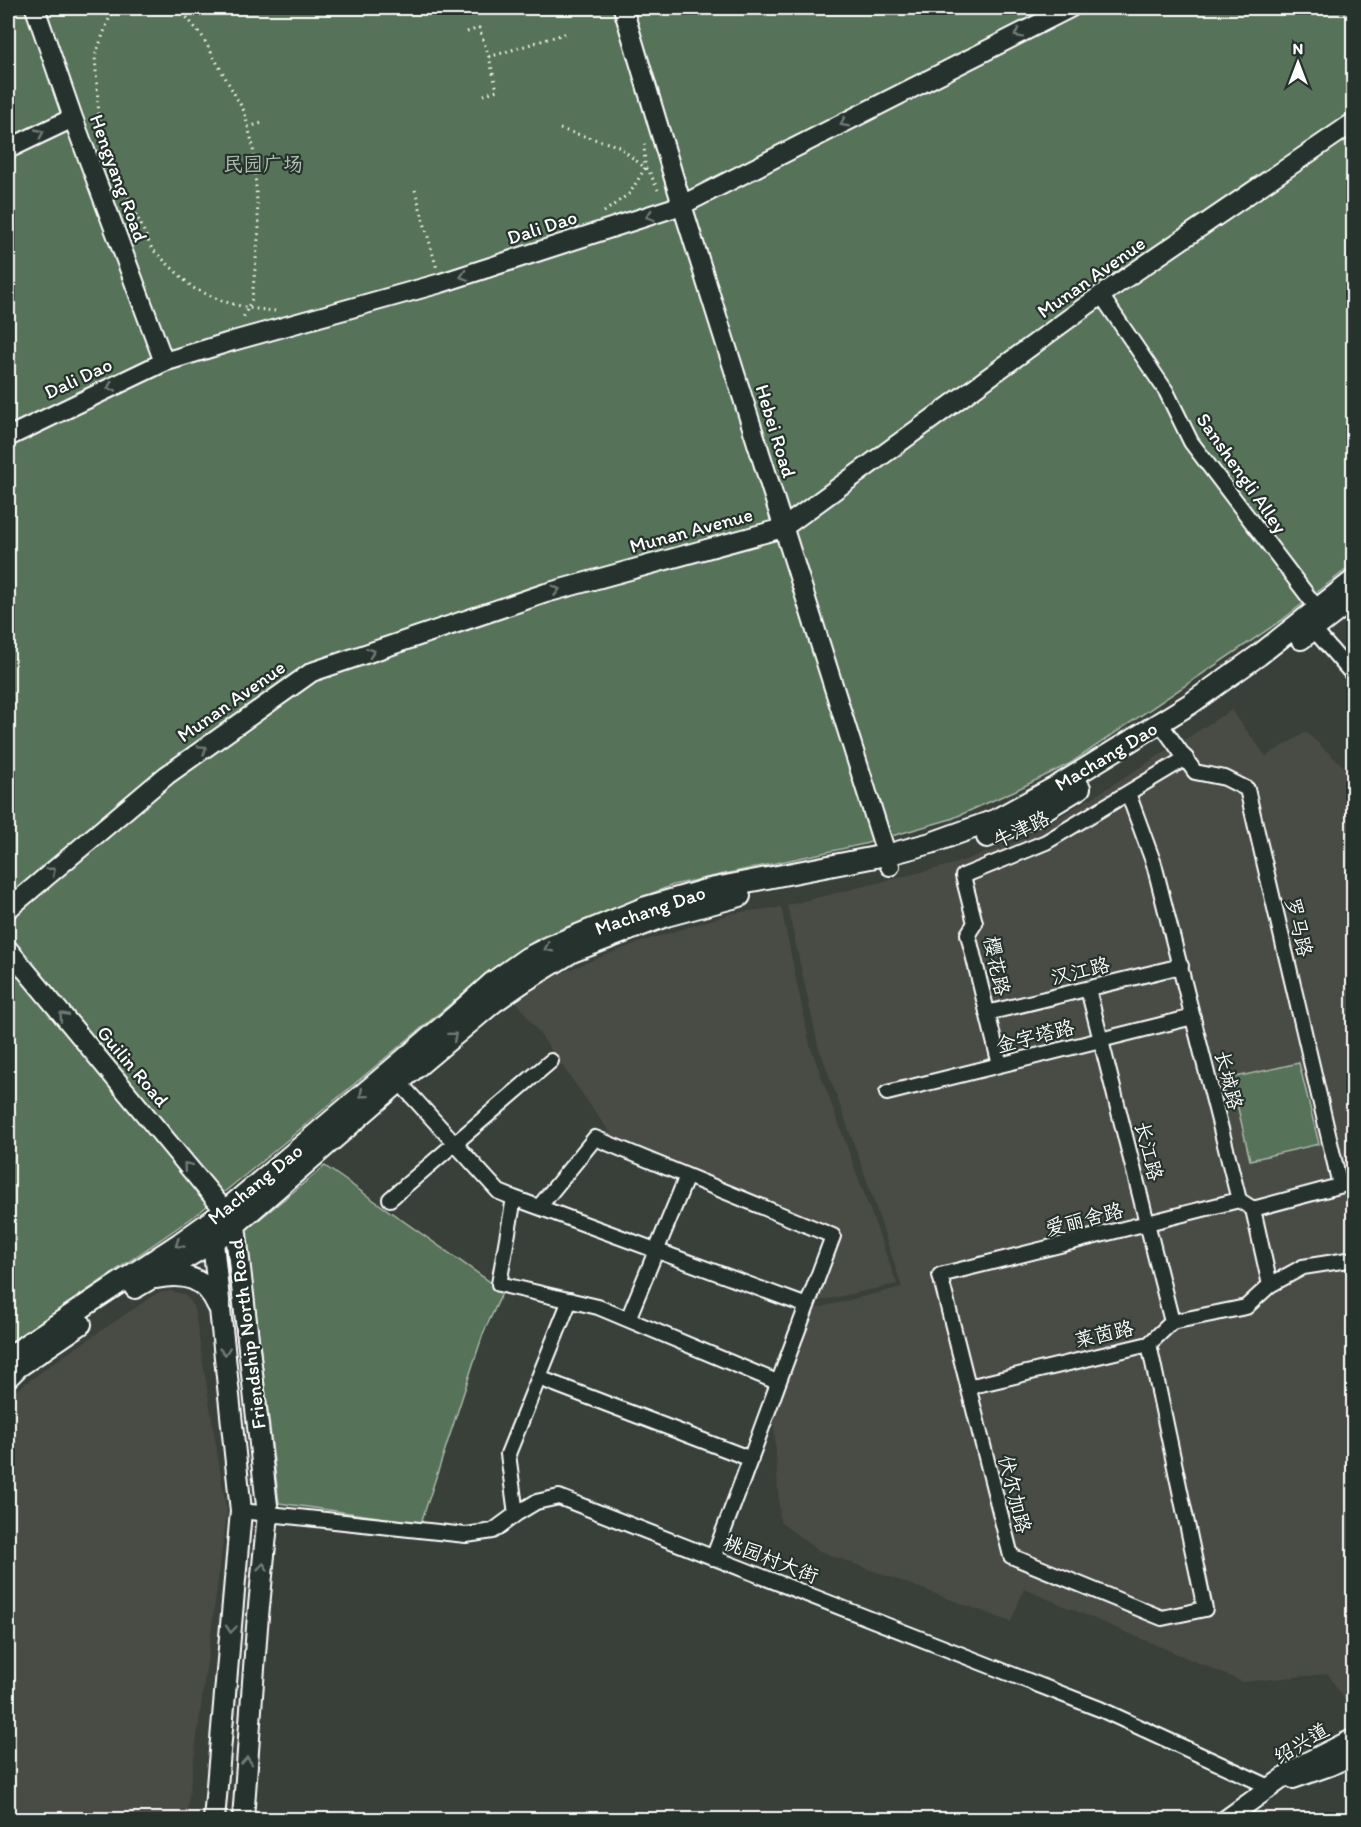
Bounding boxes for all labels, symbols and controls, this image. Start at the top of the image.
one-way arrow [1013,27,1024,38]
north arrow [1268,33,1328,93]
text: N [1293,39,1303,58]
street label: Hengyang Road [85,111,153,245]
one-way arrow [840,116,850,127]
one-way arrow [34,129,45,141]
park label: 民园广场 [223,152,303,176]
street label: Dali Dao [504,204,580,250]
one-way arrow [645,209,656,221]
street label: Munan Avenue [1032,231,1150,323]
one-way arrow [459,269,470,281]
street label: Dali Dao [40,352,116,404]
one-way arrow [106,380,117,392]
street label: Hebei Road [750,381,802,481]
street label: Sanshengli Alley [1191,408,1293,538]
street label: Munan Avenue [627,502,755,558]
one-way arrow [551,585,561,598]
one-way arrow [365,647,376,659]
street label: Munan Avenue [172,655,290,747]
street label: Machang Dao [1050,716,1162,796]
one-way arrow [197,745,208,756]
street label: 牛津路 [989,805,1054,853]
one-way arrow [45,868,56,879]
street label: Machang Dao [591,880,709,940]
street label: 罗马路 [1281,895,1318,960]
street label: 樱花路 [979,934,1015,999]
one-way arrow [544,941,555,952]
street label: 汉江路 [1048,952,1113,990]
one-way arrow [59,1012,70,1023]
street label: 金字塔路 [993,1014,1078,1057]
street label: Guilin Road [92,1020,174,1112]
one-way arrow [446,1033,457,1044]
street label: 长城路 [1210,1048,1248,1113]
one-way arrow [359,1087,370,1098]
street label: 长江路 [1130,1119,1168,1184]
street label: Machang Dao [203,1138,307,1230]
one-way arrow [184,1162,195,1173]
street label: 爱丽舍路 [1042,1197,1127,1240]
one-way arrow [175,1237,186,1248]
street label: Friendship North Road [223,1237,271,1431]
street label: 莱茵路 [1072,1315,1137,1352]
one-way arrow [218,1347,231,1356]
street label: 伏尔加路 [994,1452,1037,1537]
street label: 桃园村大街 [720,1530,822,1588]
one-way arrow [256,1562,269,1571]
one-way arrow [225,1624,238,1633]
street label: 绍兴道 [1269,1717,1333,1769]
one-way arrow [240,1757,253,1766]

